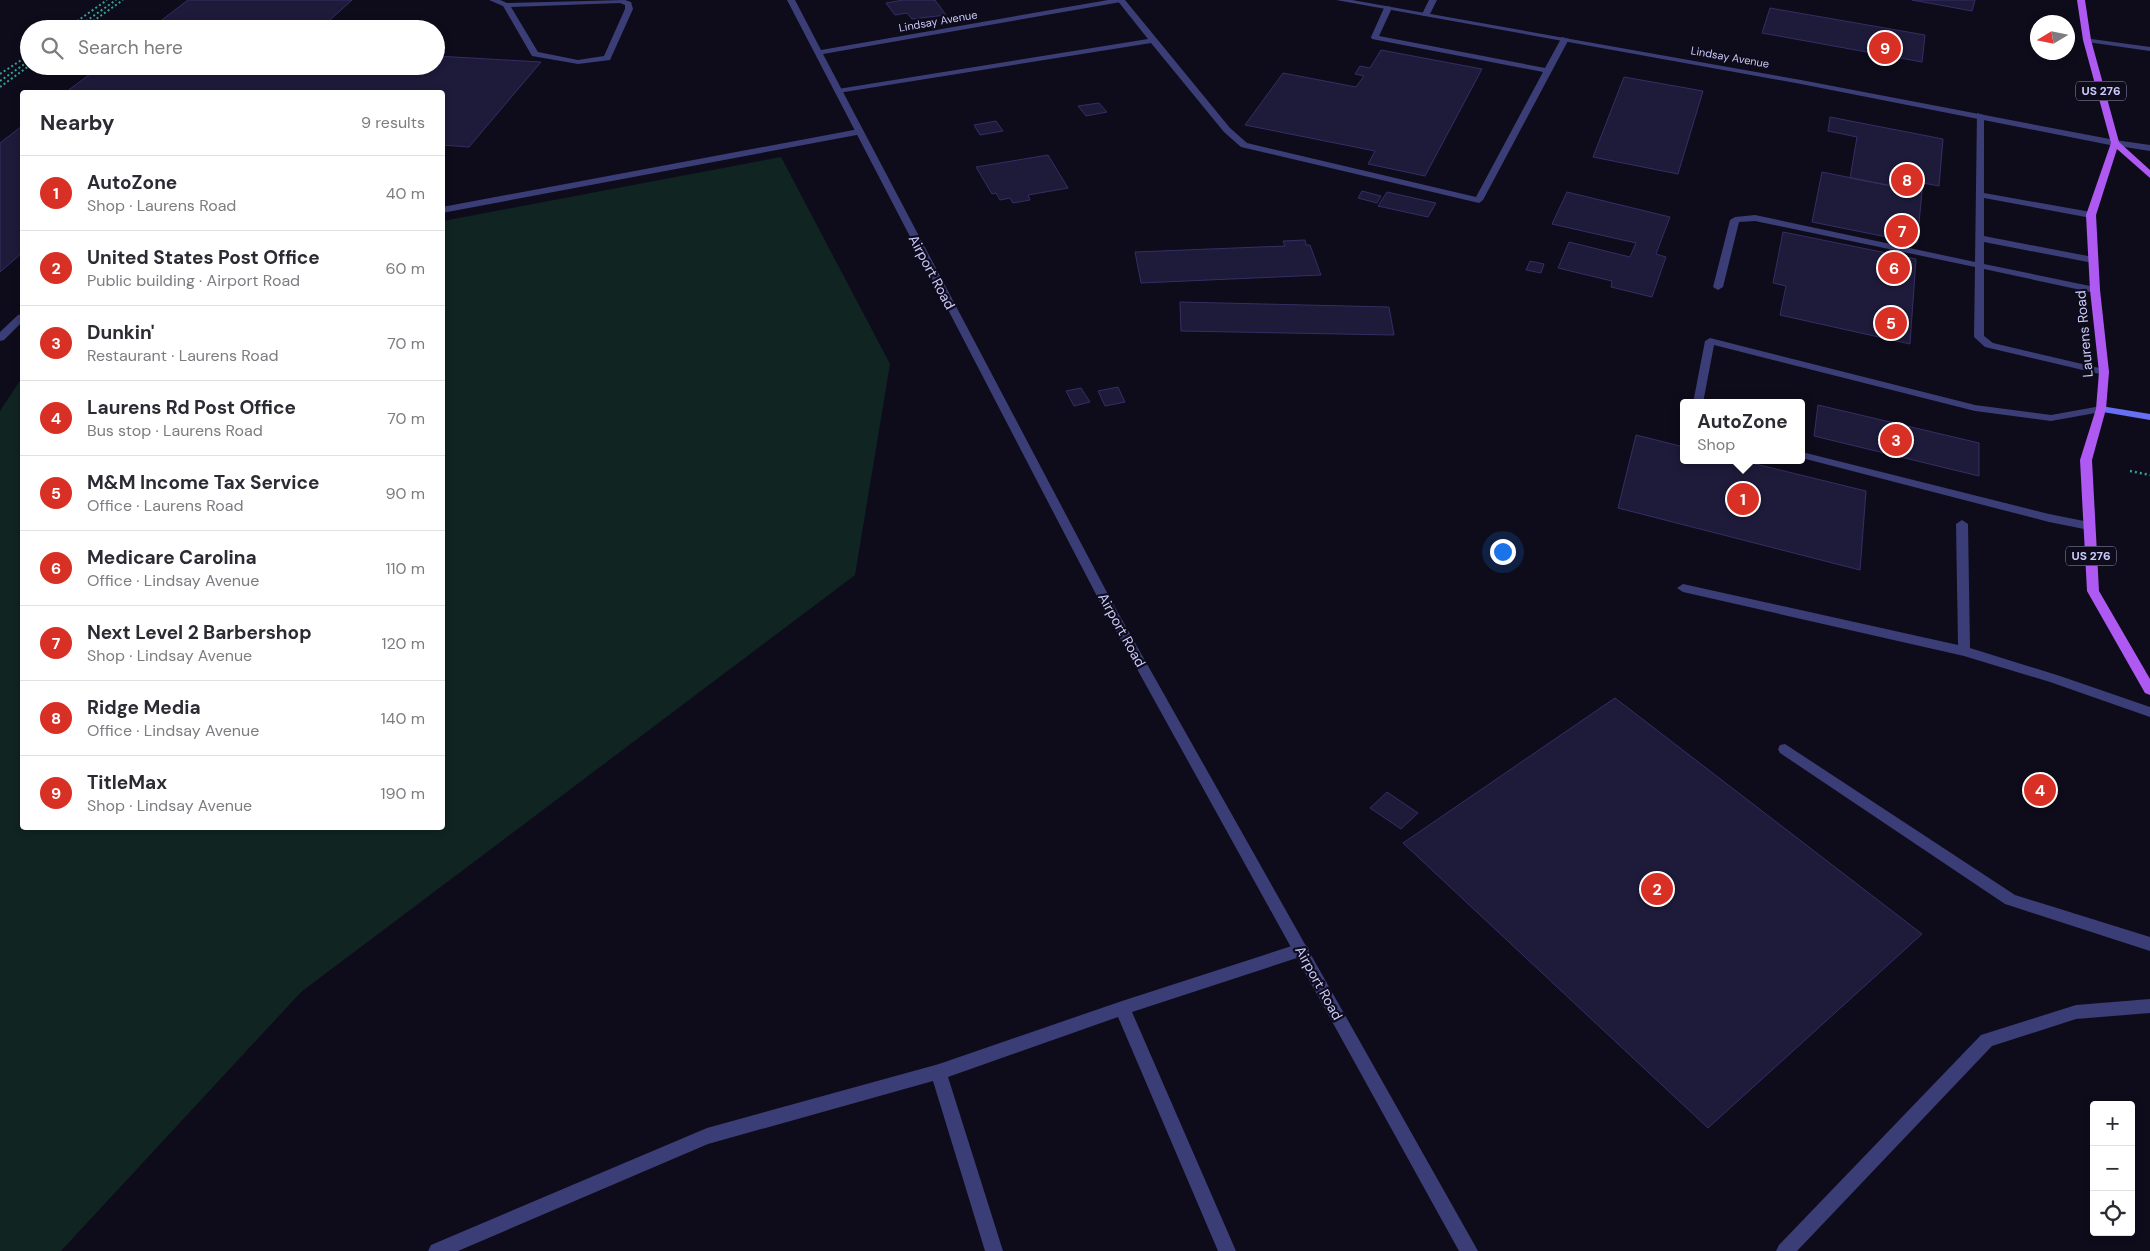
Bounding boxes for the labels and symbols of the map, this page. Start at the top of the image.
street label: Lindsay Avenue [898,7,978,35]
north arrow [2030,15,2075,60]
pin: 9 [1869,29,1901,67]
street label: Lindsay Avenue [1690,43,1770,71]
road number: US 276 [2076,82,2126,100]
pin: 8 [1891,161,1923,199]
pin: 7 [1886,212,1918,250]
street label: Airport Road [905,232,959,312]
pin: 6 [1878,249,1910,287]
street label: Laurens Road [2071,290,2097,378]
pin: 5 [1875,304,1907,342]
pin: 3 [1880,421,1912,459]
pin: 1 [1727,480,1759,518]
your location [1490,539,1516,565]
road number: US 276 [2066,546,2116,566]
street label: Airport Road [1094,590,1150,670]
pin: 4 [2024,771,2056,809]
pin: 2 [1641,870,1673,908]
street label: Airport Road [1291,943,1347,1023]

